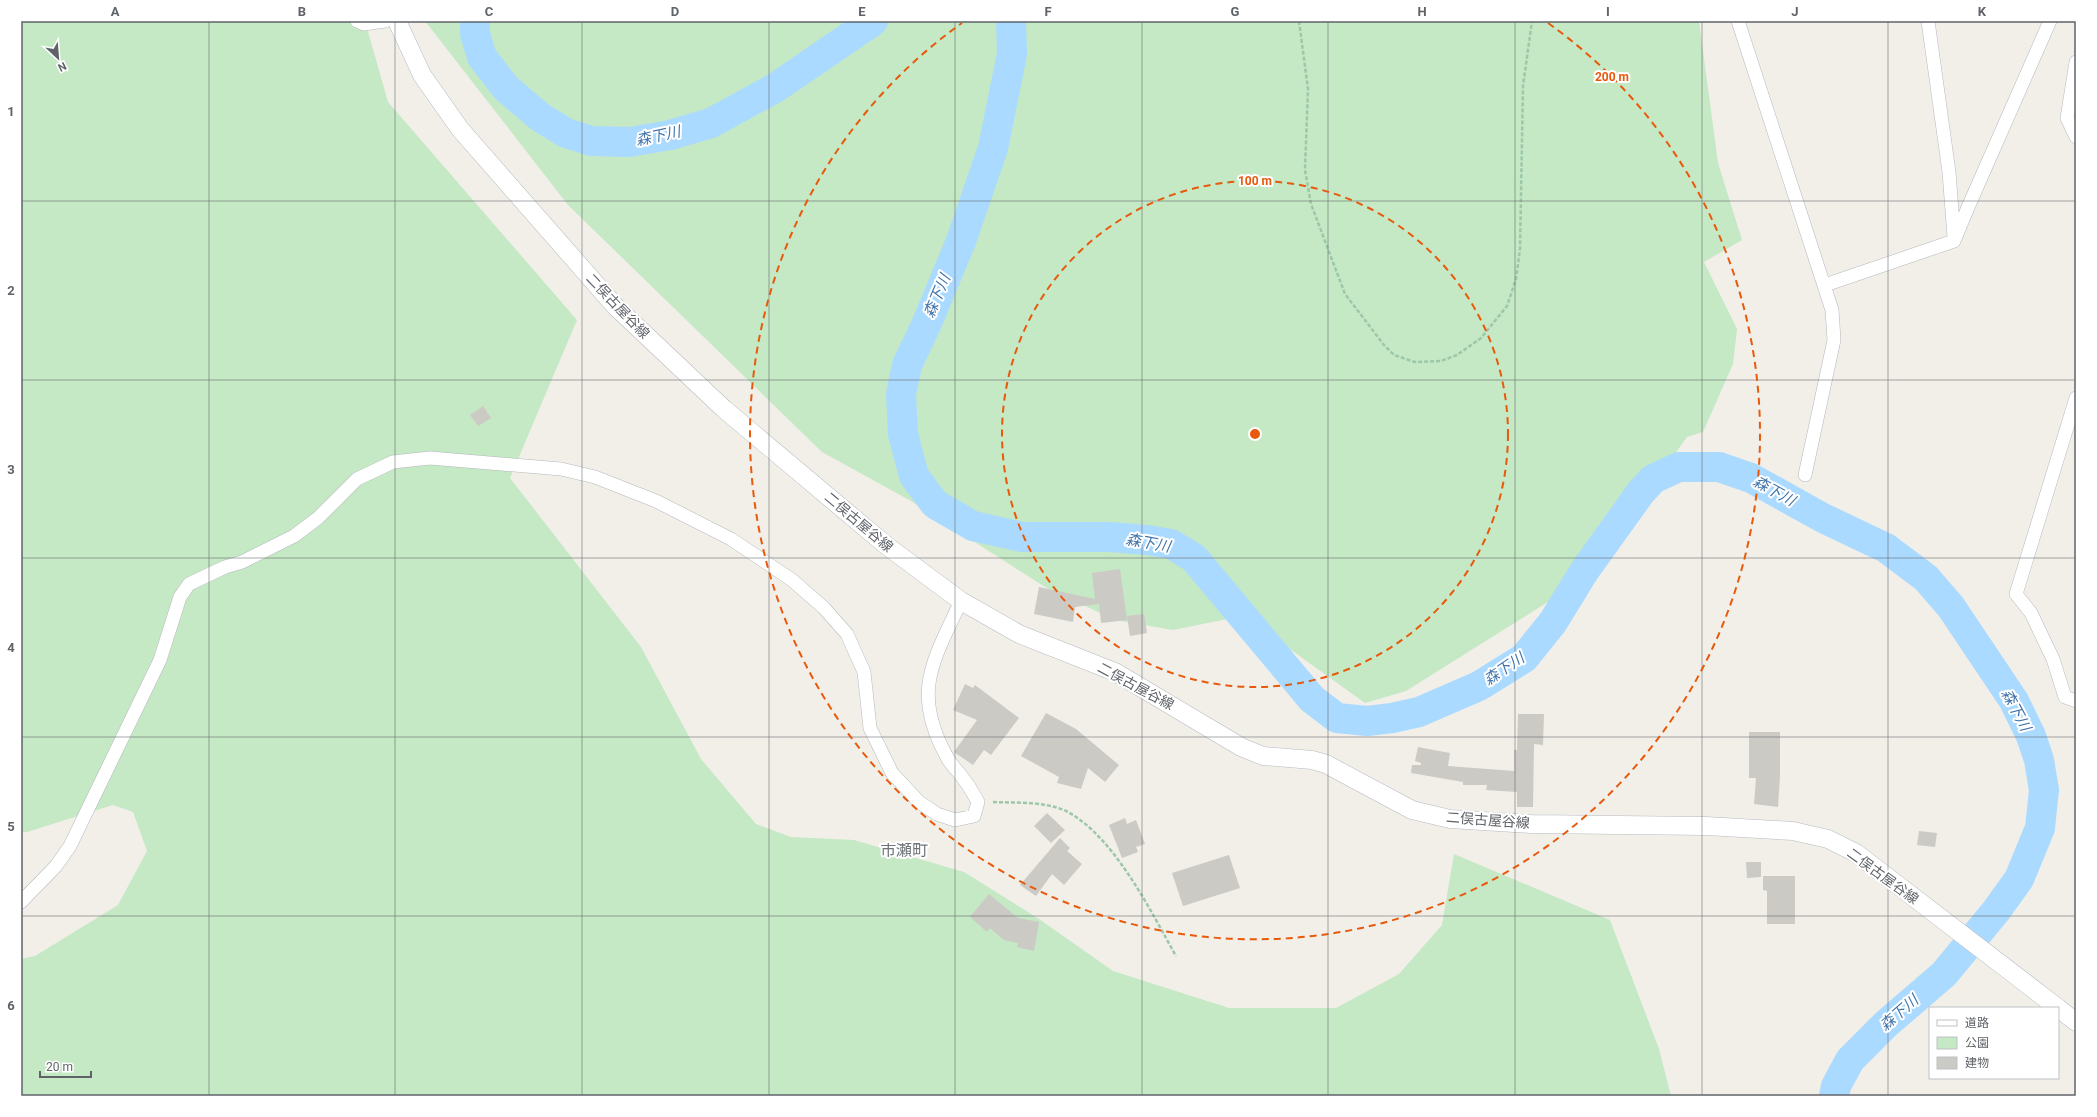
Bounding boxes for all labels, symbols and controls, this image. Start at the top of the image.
text: A [111,4,120,19]
text: B [298,4,306,19]
text: C [485,4,494,19]
text: D [671,4,679,19]
text: E [858,4,866,19]
text: F [1044,4,1052,19]
text: G [1231,4,1240,19]
text: H [1417,4,1427,19]
text: I [1606,4,1610,19]
text: J [1791,4,1799,19]
text: K [1978,4,1987,19]
north arrow [38,38,78,78]
text: N [56,59,69,74]
text: 200 m [1595,70,1629,84]
text: 1 [7,104,15,119]
water label: 森下川 [634,122,684,149]
text: 100 m [1238,174,1272,188]
street label: 二俣古屋谷線 [583,270,653,342]
water label: 森下川 [920,270,955,320]
text: 2 [7,283,15,298]
centre of rings [1248,427,1262,441]
text: 3 [7,462,15,477]
water label: 森下川 [1750,472,1800,511]
street label: 二俣古屋谷線 [822,489,896,555]
water label: 森下川 [1124,530,1174,556]
text: 4 [7,640,15,655]
water label: 森下川 [1480,648,1529,689]
street label: 二俣古屋谷線 [1095,659,1177,713]
water label: 森下川 [1997,686,2035,736]
street label: 二俣古屋谷線 [1446,809,1530,831]
text: 5 [7,819,15,834]
district label: 市瀬町 [880,841,928,860]
street label: 二俣古屋谷線 [1844,845,1922,907]
water label: 森下川 [1876,990,1923,1035]
text: 6 [7,998,15,1013]
legend [1929,1007,2059,1079]
text: 道路 [1965,1016,1989,1030]
text: 公園 [1965,1036,1989,1050]
scale bar [40,1053,91,1079]
text: 建物 [1965,1056,1989,1070]
text: 20 m [46,1060,73,1074]

